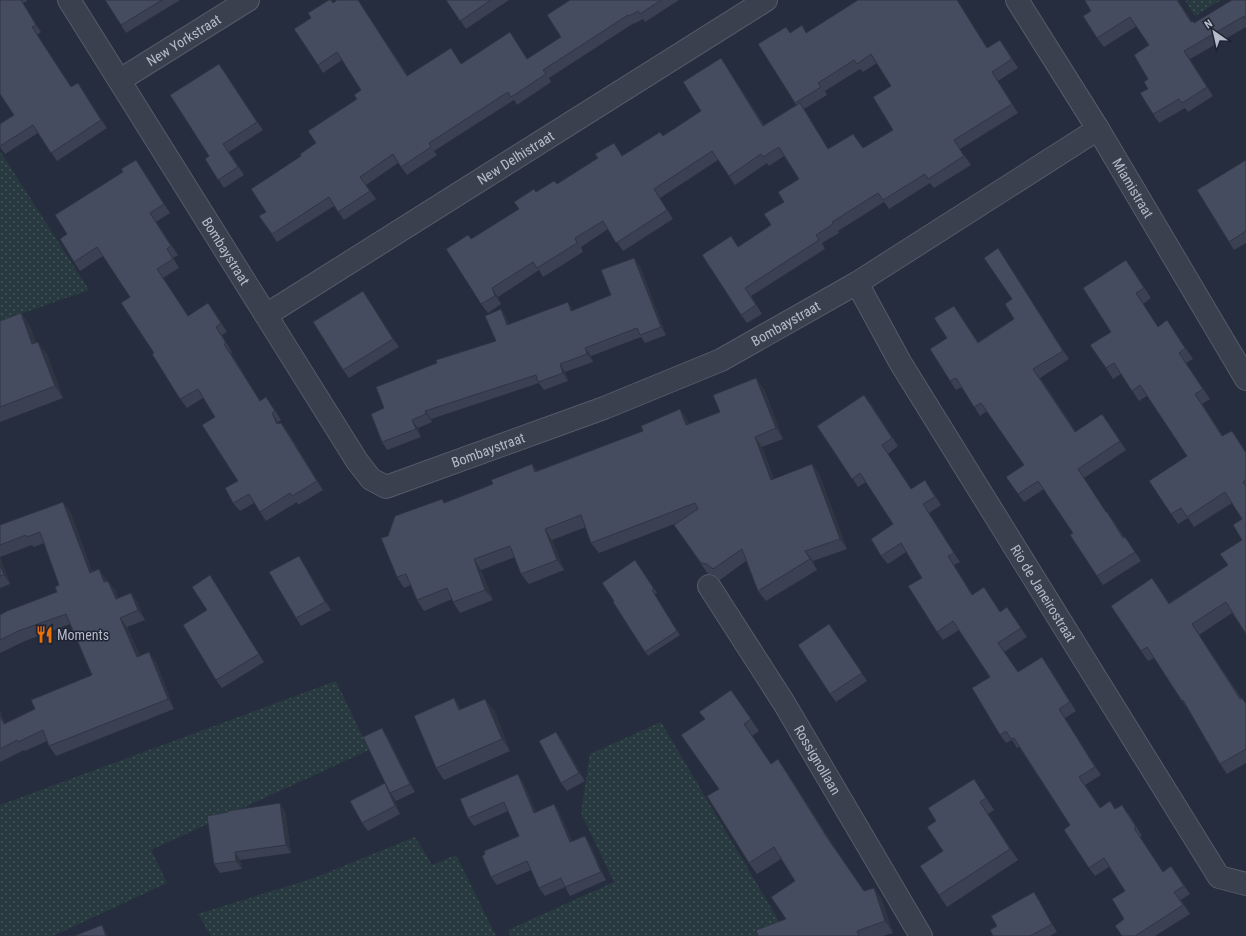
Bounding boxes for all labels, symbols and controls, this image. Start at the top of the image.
street label: New Yorkstraat [144,11,224,69]
north arrow [1194,12,1234,52]
text: N [1202,17,1215,31]
street label: New Delhistraat [474,128,557,188]
street label: Miamistraat [1109,155,1157,221]
street label: Bombaystraat [199,214,253,288]
street label: Bombaystraat [748,298,823,349]
street label: Bombaystraat [449,429,527,471]
street label: Rio de Janeirostraat [1007,542,1079,645]
restaurant icon: Moments [34,625,54,645]
place label: Moments [57,627,109,643]
street label: Rossignollaan [791,722,844,798]

